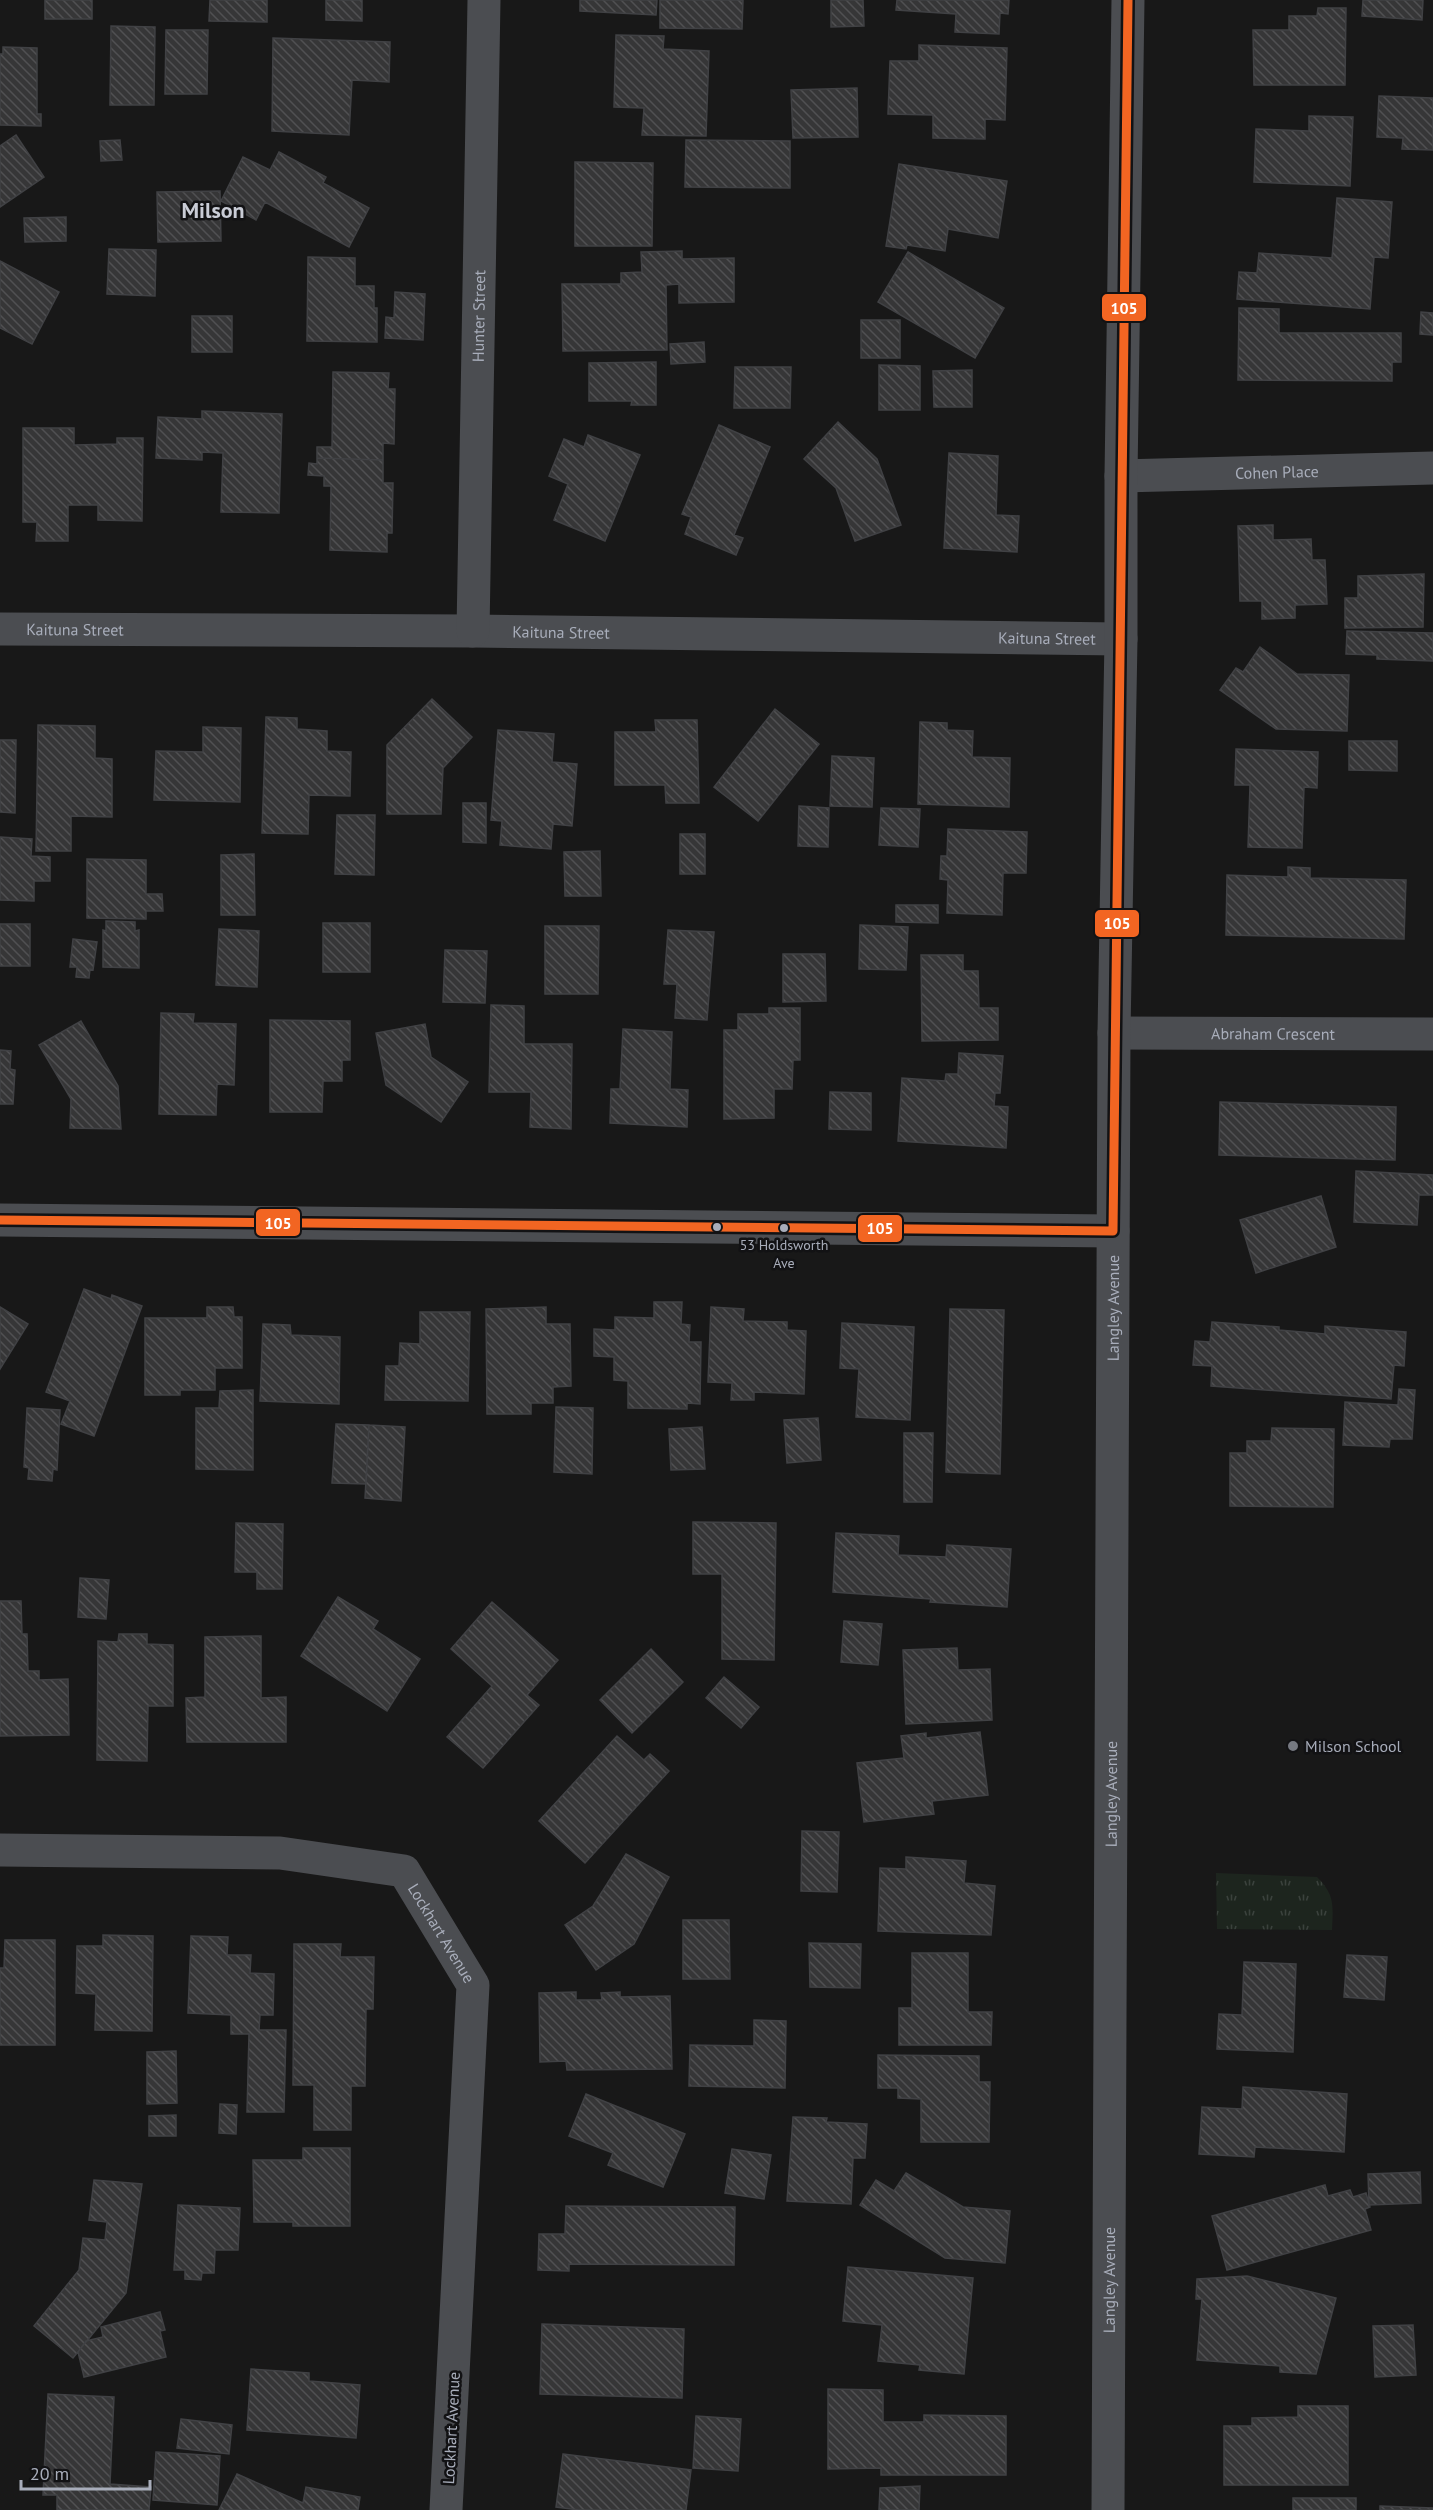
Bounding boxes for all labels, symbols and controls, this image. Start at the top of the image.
district label: Milson [181,196,245,224]
street label: Hunter Street [468,269,489,362]
line badge: 105 [1101,293,1147,322]
text: 105 [1110,298,1138,318]
street label: Cohen Place [1235,461,1319,483]
street label: Kaituna Street [26,619,124,640]
street label: Kaituna Street [512,621,610,643]
street label: Kaituna Street [998,627,1096,649]
line badge: 105 [1094,909,1140,938]
text: 105 [1103,913,1131,933]
street label: Abraham Crescent [1211,1023,1335,1044]
line badge: 105 [255,1208,301,1237]
text: 105 [264,1213,292,1233]
line badge: 105 [857,1214,903,1243]
text: 105 [866,1218,894,1238]
unlabelled marker [711,1221,723,1233]
marker: 53 Holdsworth Ave [778,1222,790,1234]
place label: 53 Holdsworth Ave [740,1236,828,1272]
street label: Langley Avenue [1103,1255,1123,1361]
place label: Milson School [1305,1736,1402,1756]
marker: Milson School [1286,1739,1300,1753]
street label: Langley Avenue [1101,1741,1121,1847]
street label: Lockhart Avenue [404,1880,479,1987]
street label: Langley Avenue [1099,2227,1119,2333]
street label: Lockhart Avenue [438,2371,464,2485]
scale bar [21,2453,150,2491]
text: 20 m [30,2462,69,2485]

